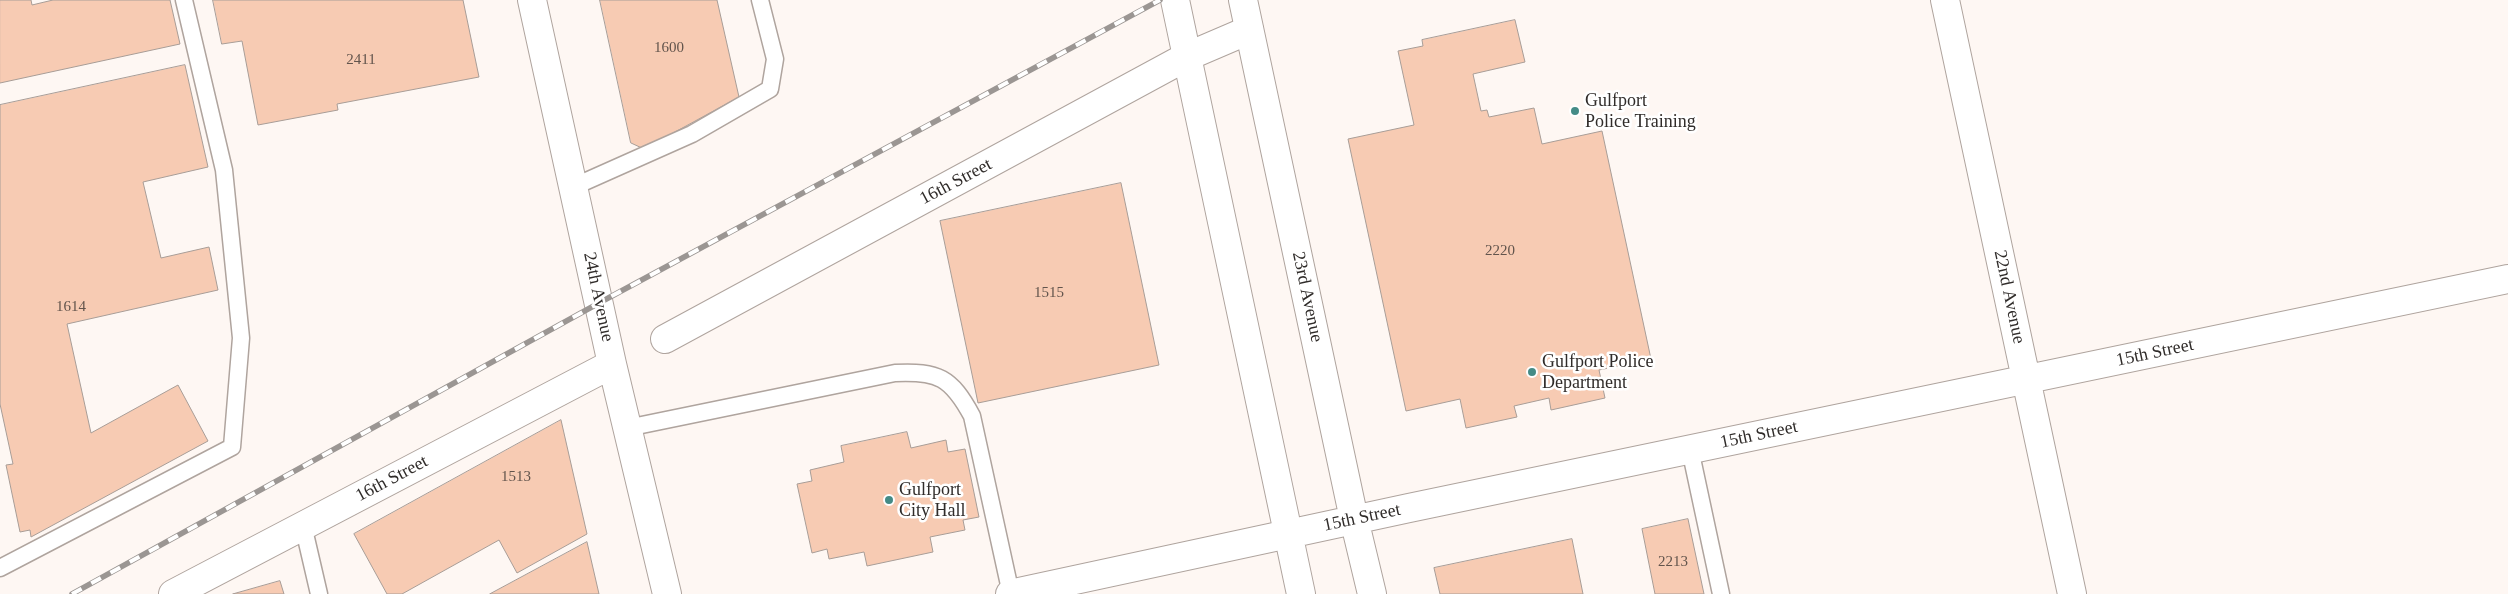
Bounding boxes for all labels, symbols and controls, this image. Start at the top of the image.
house number: 1600 [654,39,684,57]
house number: 2411 [346,51,376,69]
place label: Gulfport Police Training [1585,90,1696,132]
marker: Gulfport Police Training [1569,105,1581,117]
street label: 16th Street [916,154,996,210]
house number: 2220 [1485,242,1515,260]
street label: 22nd Avenue [1989,248,2029,346]
street label: 24th Avenue [578,250,618,344]
street label: 23rd Avenue [1287,250,1327,344]
house number: 1515 [1034,284,1064,302]
house number: 1614 [56,298,86,316]
street label: 15th Street [2114,334,2196,372]
place label: Gulfport Police Department [1542,351,1653,394]
marker: Gulfport Police Department [1526,366,1538,378]
street label: 15th Street [1718,416,1800,454]
street label: 16th Street [352,451,432,507]
house number: 1513 [501,468,531,486]
place label: Gulfport City Hall [899,479,965,522]
marker: Gulfport City Hall [883,494,895,506]
street label: 15th Street [1321,499,1403,537]
house number: 2213 [1658,553,1688,571]

